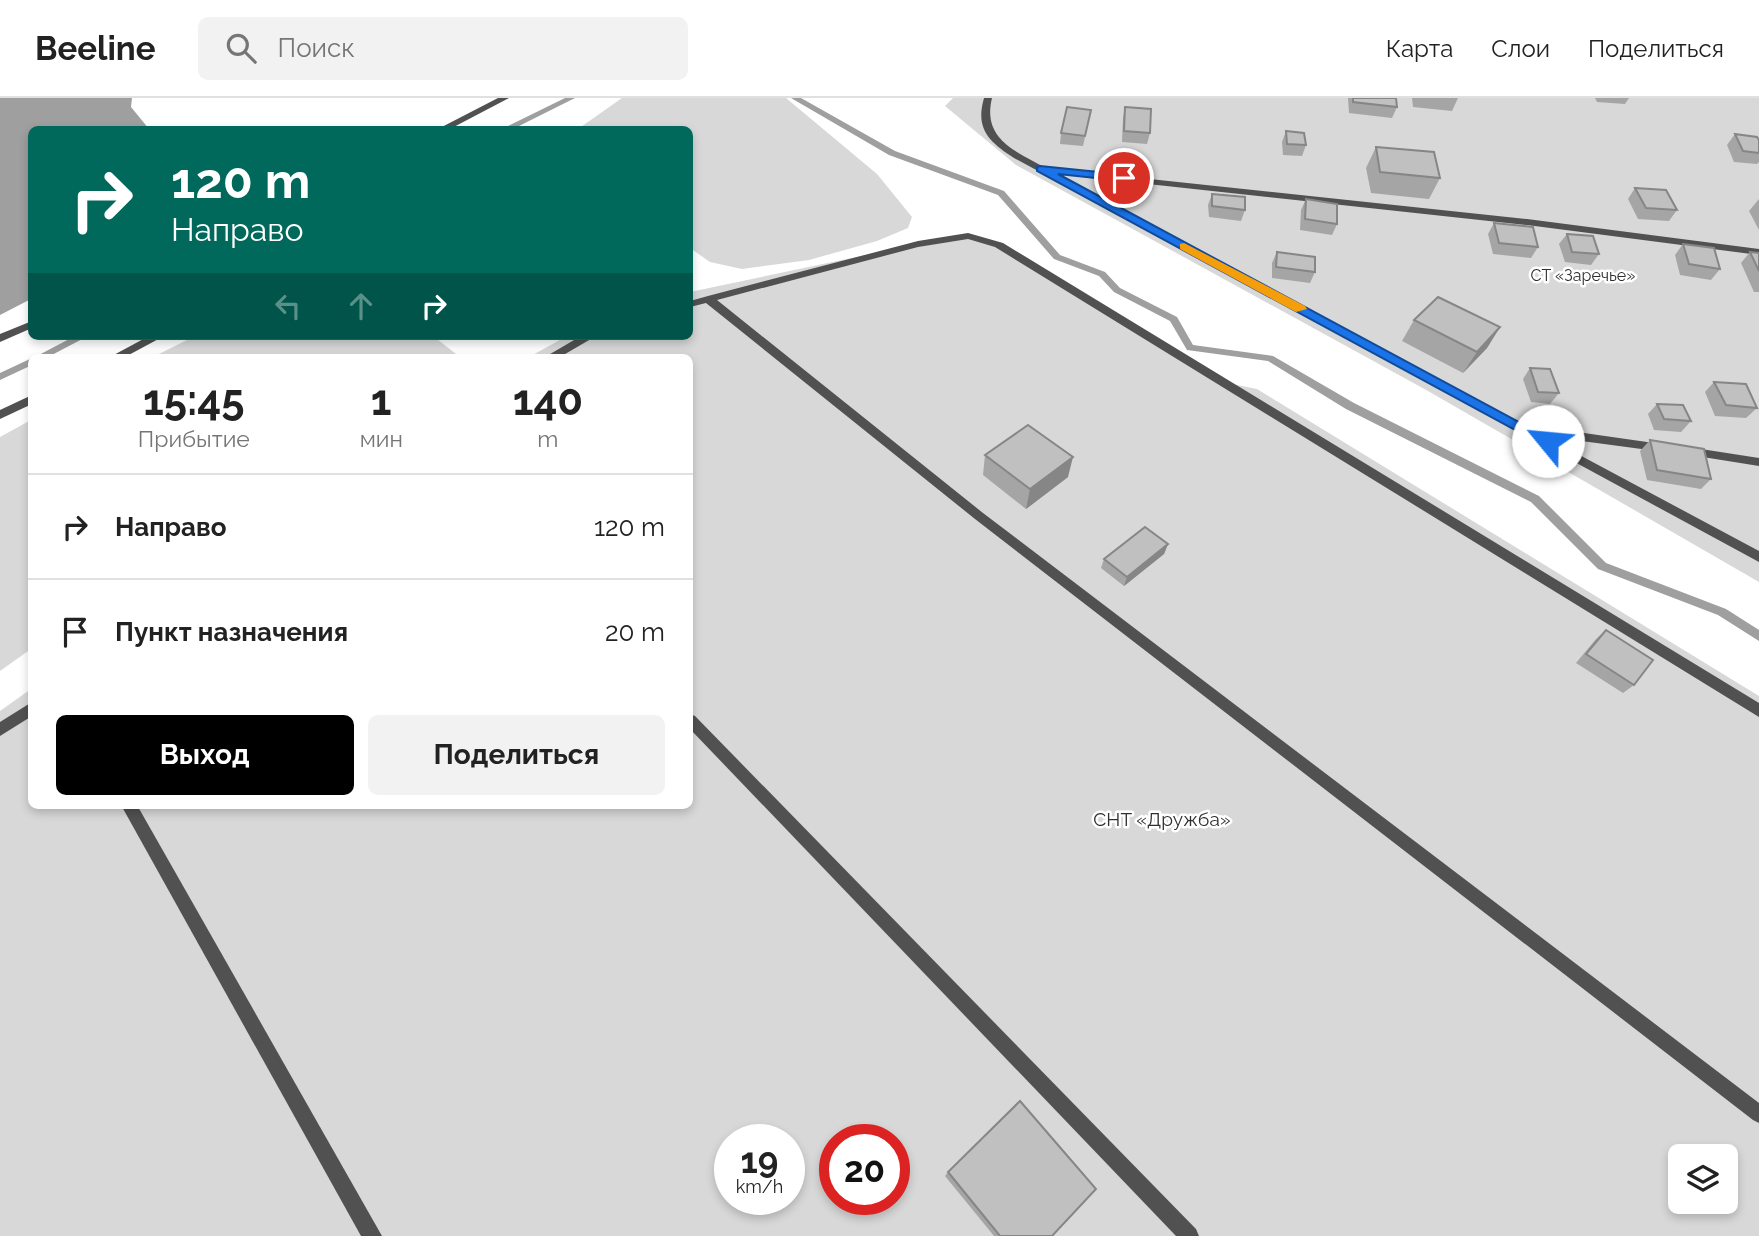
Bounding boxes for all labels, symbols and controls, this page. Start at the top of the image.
search box [198,17,688,80]
text: Beeline [35,29,156,68]
icon: search [222,29,260,67]
text: Поиск [278,33,355,63]
text: Карта [1386,34,1453,63]
text: Слои [1491,34,1550,63]
text: Поделиться [1588,34,1724,63]
pin [1094,148,1154,208]
text: 120 m [171,152,310,209]
icon: right [56,154,147,245]
icon: arrive [1105,159,1143,197]
text: Направо [171,211,303,248]
park label: СТ «Заречье» [1531,266,1635,285]
icon: left [269,287,307,325]
icon: ahead [342,287,380,325]
icon: right [415,287,453,325]
text: 15:45 [143,376,245,425]
text: 1 [371,376,392,425]
text: 140 [513,376,583,425]
position arrow [1511,404,1585,478]
text: Прибытие [138,425,250,452]
text: мин [360,425,403,452]
text: m [537,425,558,452]
icon: right [56,508,94,546]
text: Направо [115,512,226,542]
text: 120 m [594,512,665,542]
icon: arrive [56,613,94,651]
text: Пункт назначения [115,617,348,647]
text: 20 m [605,617,665,647]
button: Выход [56,715,354,795]
button: Поделиться [368,715,665,795]
park label: СНТ «Дружба» [1093,808,1231,830]
speed limit sign: 20 [819,1124,910,1215]
text: 19 [741,1140,778,1181]
map controls [1668,1144,1738,1214]
button: layers [1668,1144,1738,1214]
text: km/h [736,1176,783,1197]

